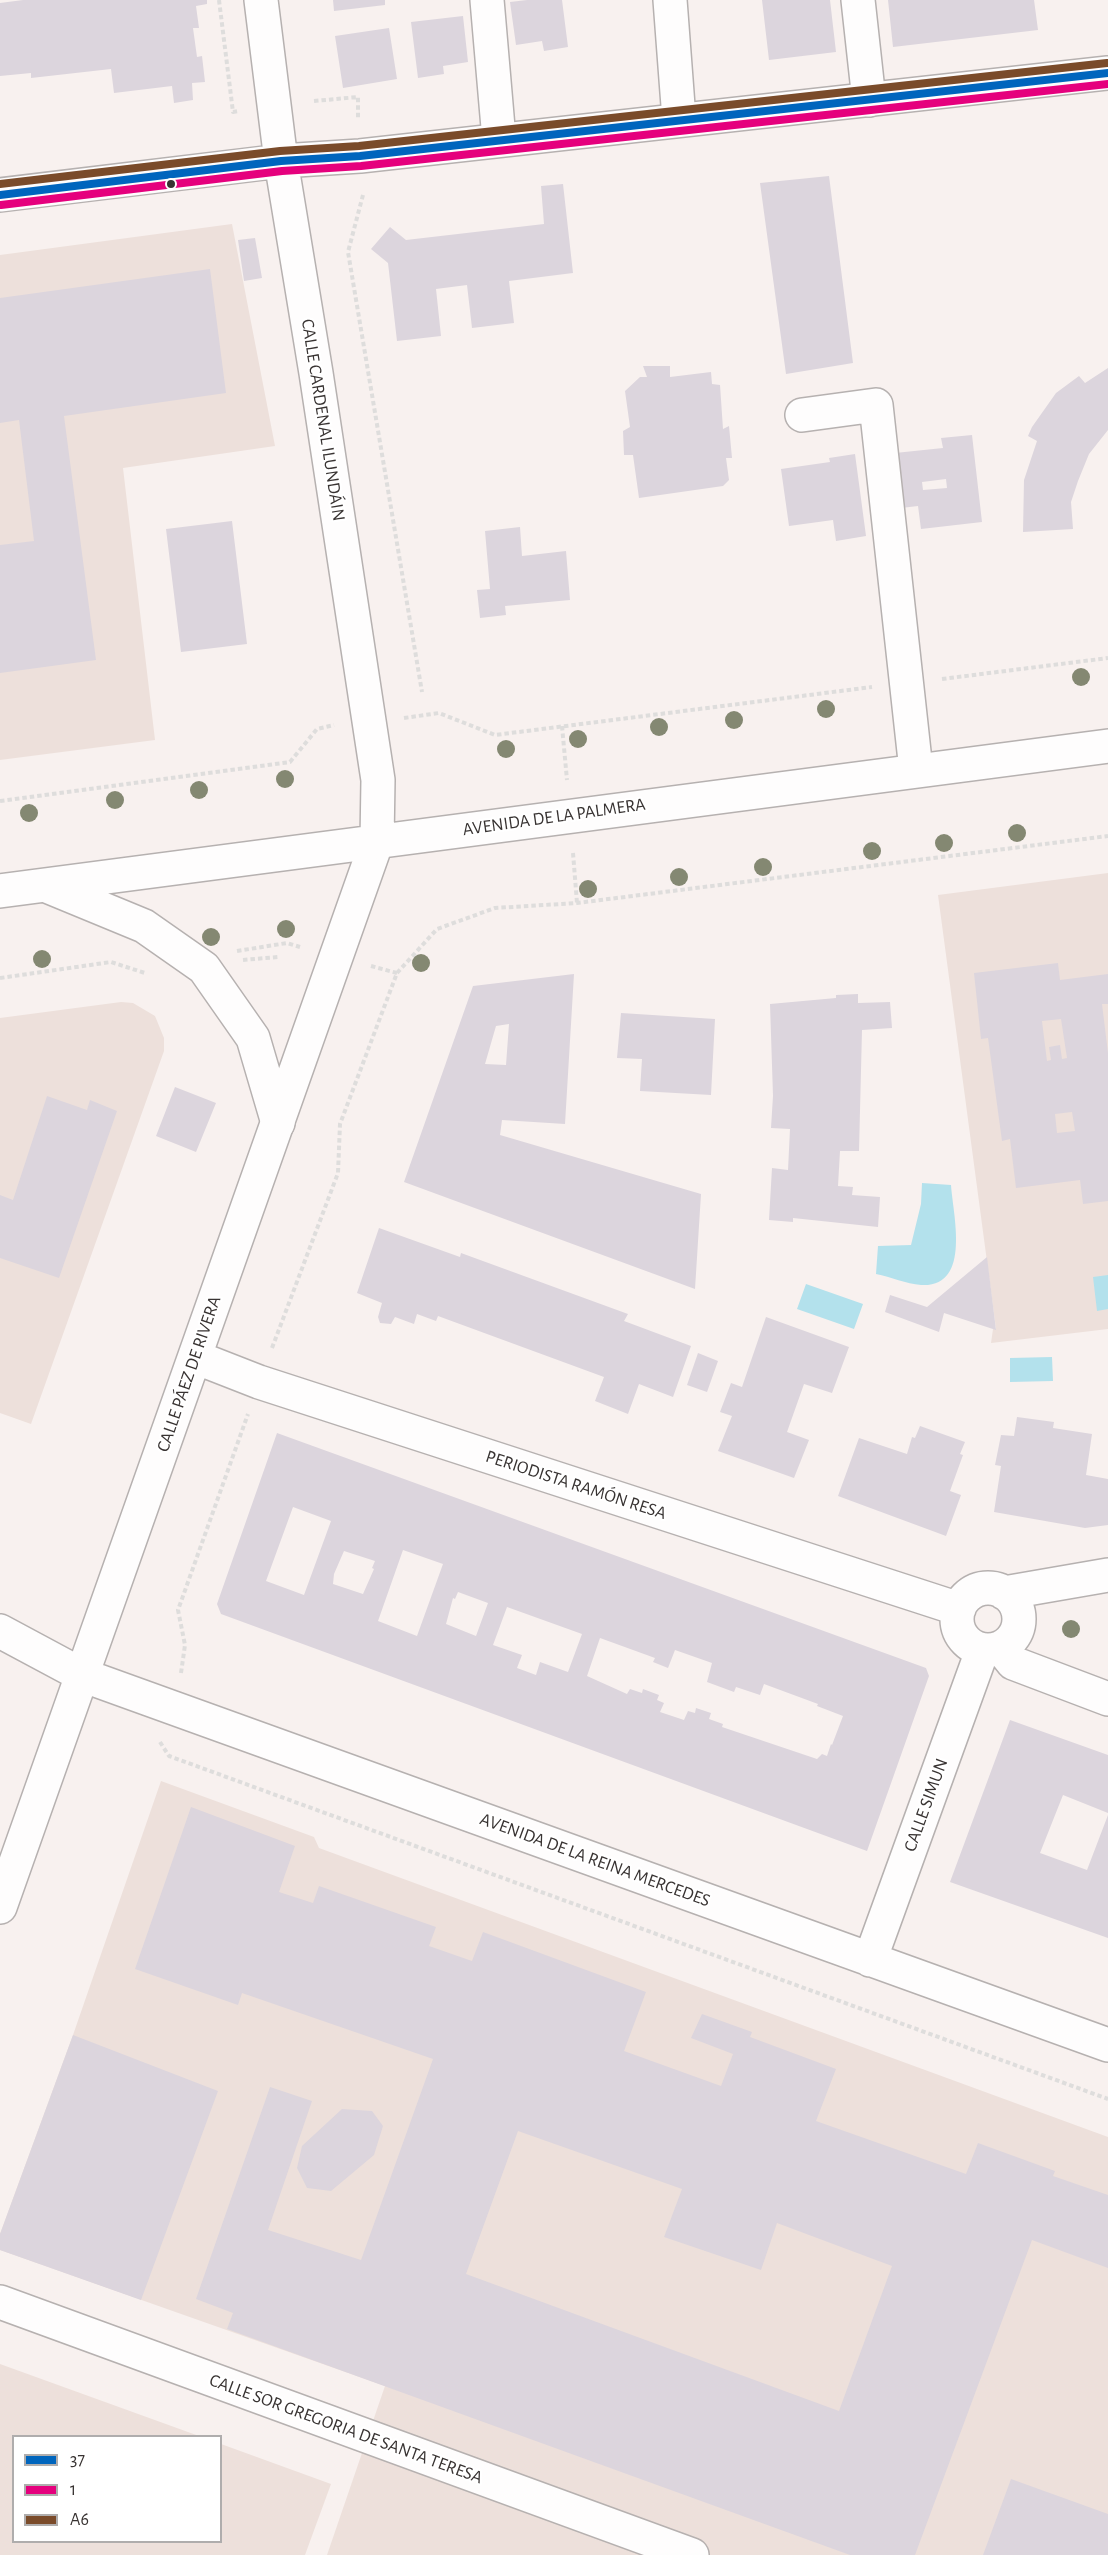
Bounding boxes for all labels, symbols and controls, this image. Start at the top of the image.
unlabelled marker [165,178,177,190]
street label: CALLE CARDENAL ILUNDÁIN [296,317,350,523]
street label: AVENIDA DE LA PALMERA [461,793,647,841]
street label: CALLE PÁEZ DE RIVERA [152,1293,226,1455]
street label: PERIODISTA RAMÓN RESA [483,1446,669,1524]
street label: CALLE SIMUN [899,1756,953,1854]
street label: AVENIDA DE LA REINA MERCEDES [477,1808,713,1912]
street label: CALLE SOR GREGORIA DE SANTA TERESA [206,2369,486,2489]
legend [12,2435,222,2543]
text: 37 [70,2451,85,2469]
text: 1 [70,2481,76,2499]
text: A6 [70,2511,89,2529]

